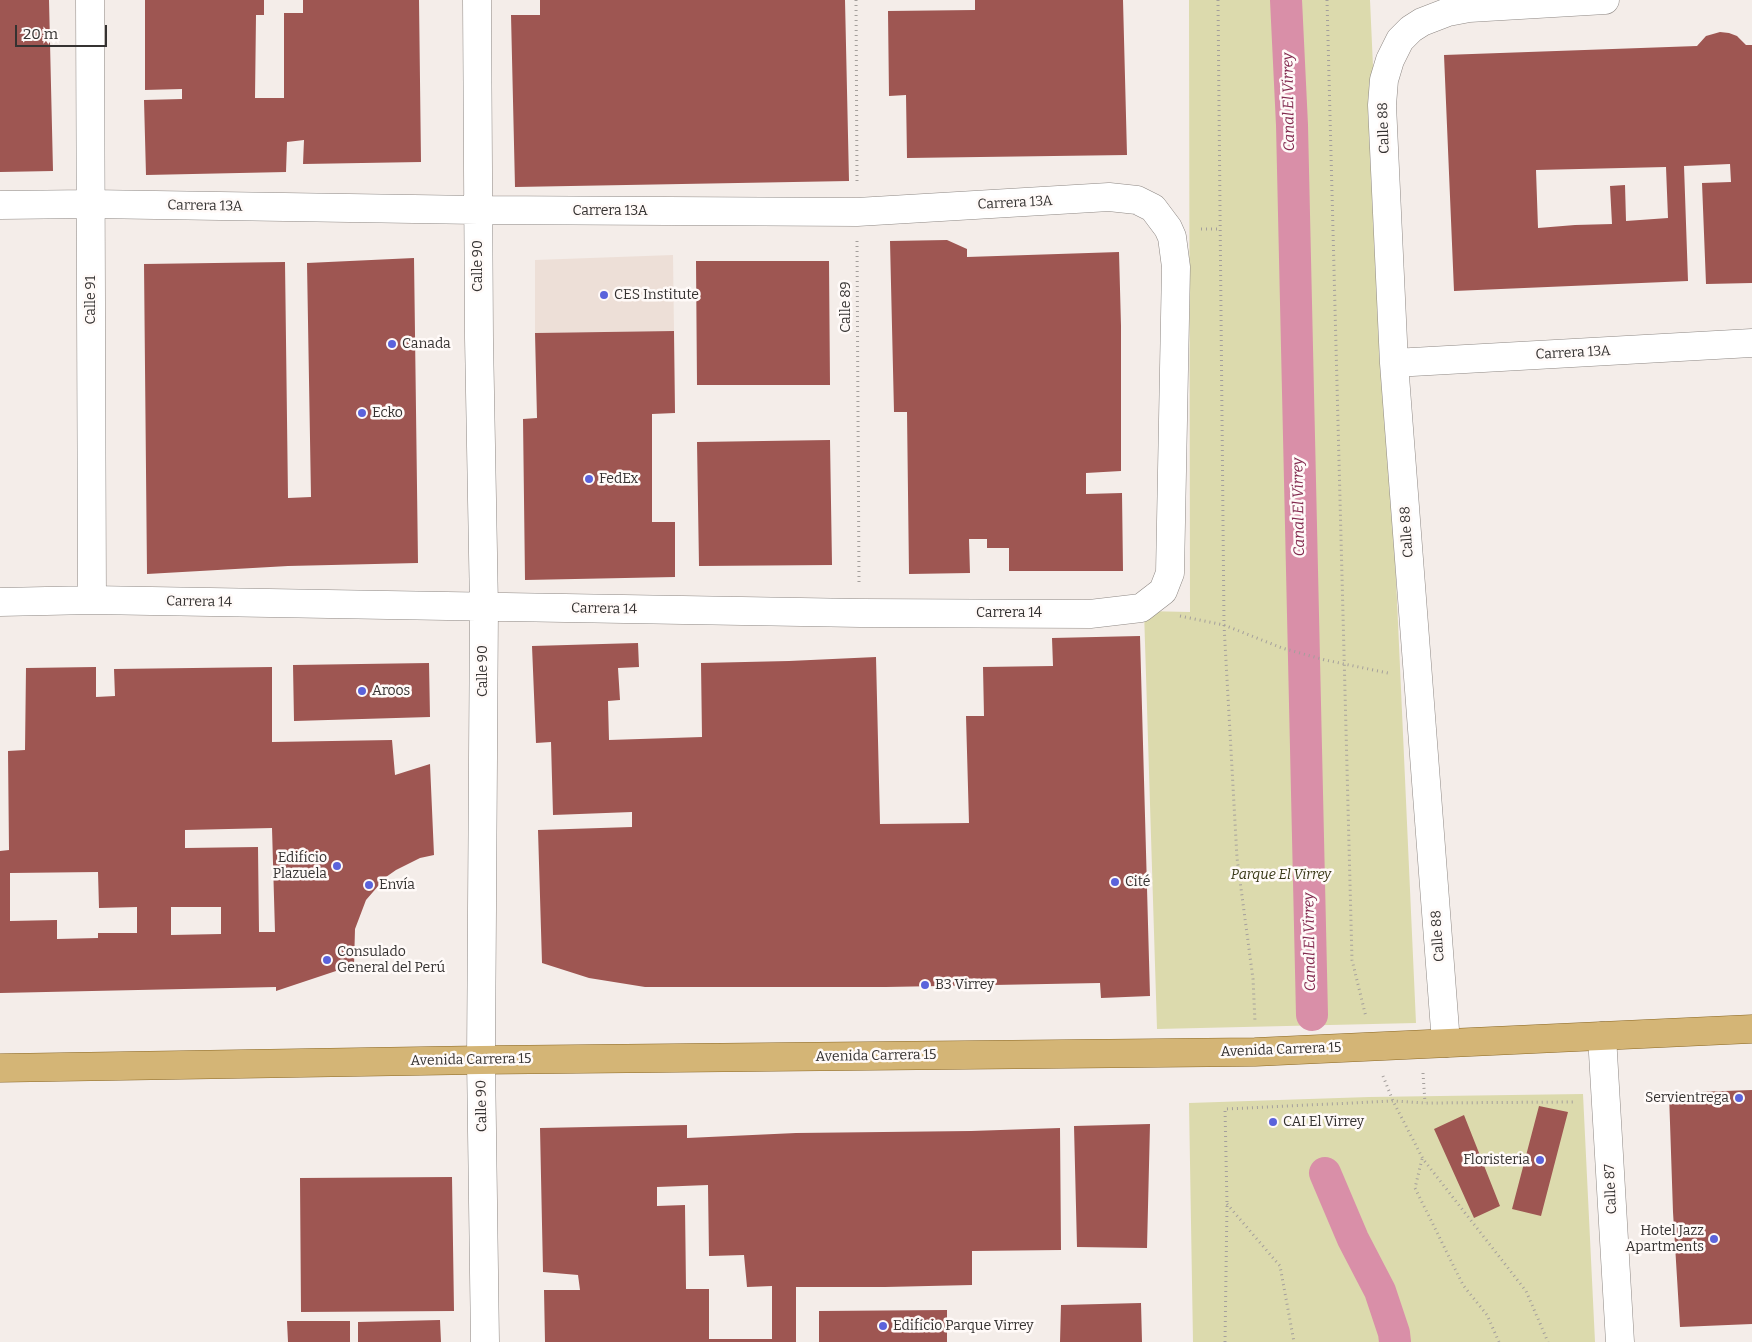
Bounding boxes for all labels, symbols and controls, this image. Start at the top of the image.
scale bar [18,15,110,47]
text: 20 m [23,25,58,43]
water label: Canal El Virrey [1279,52,1299,152]
street label: Calle 88 [1375,102,1393,154]
street label: Carrera 13A [977,193,1053,213]
street label: Carrera 13A [167,197,243,215]
street label: Carrera 13A [572,203,648,219]
street label: Calle 90 [470,240,486,292]
street label: Calle 91 [83,276,99,324]
street label: Calle 89 [838,281,854,333]
place label: CES Institute [614,287,699,303]
marker: CES Institute [598,289,610,301]
place label: Canada [402,336,451,352]
marker: Canada [386,338,398,350]
street label: Carrera 13A [1535,343,1611,363]
place label: Ecko [372,405,403,421]
marker: Ecko [356,407,368,419]
water label: Canal El Virrey [1289,457,1309,557]
place label: FedEx [599,471,638,487]
marker: FedEx [583,473,595,485]
street label: Calle 88 [1397,506,1417,558]
street label: Carrera 14 [166,593,232,611]
street label: Carrera 14 [571,600,637,618]
street label: Carrera 14 [976,605,1042,621]
street label: Calle 90 [475,645,491,697]
place label: Aroos [372,683,410,699]
marker: Aroos [356,685,368,697]
place label: Edificio Plazuela [273,850,327,882]
marker: Edificio Plazuela [331,860,343,872]
park label: Parque El Virrey [1231,867,1331,883]
place label: Cité [1125,874,1150,890]
marker: Cité [1109,876,1121,888]
place label: Envía [379,877,415,893]
marker: Envía [363,879,375,891]
water label: Canal El Virrey [1300,892,1320,992]
street label: Calle 88 [1428,910,1448,962]
place label: Consulado General del Perú [337,944,445,976]
marker: Consulado General del Perú [321,954,333,966]
place label: B3 Virrey [935,977,994,993]
marker: B3 Virrey [919,979,931,991]
street label: Avenida Carrera 15 [1220,1039,1342,1061]
street label: Avenida Carrera 15 [815,1047,937,1065]
street label: Avenida Carrera 15 [410,1051,532,1069]
street label: Calle 90 [473,1080,491,1132]
place label: Servientrega [1645,1090,1729,1106]
marker: Servientrega [1733,1092,1745,1104]
place label: CAI El Virrey [1283,1114,1364,1130]
marker: CAI El Virrey [1267,1116,1279,1128]
place label: Floristeria [1463,1152,1530,1168]
marker: Floristeria [1534,1154,1546,1166]
street label: Calle 87 [1601,1163,1621,1215]
place label: Hotel Jazz Apartments [1626,1223,1704,1256]
marker: Hotel Jazz Apartments [1708,1233,1720,1245]
place label: Edificio Parque Virrey [893,1318,1034,1334]
marker: Edificio Parque Virrey [877,1320,889,1332]

